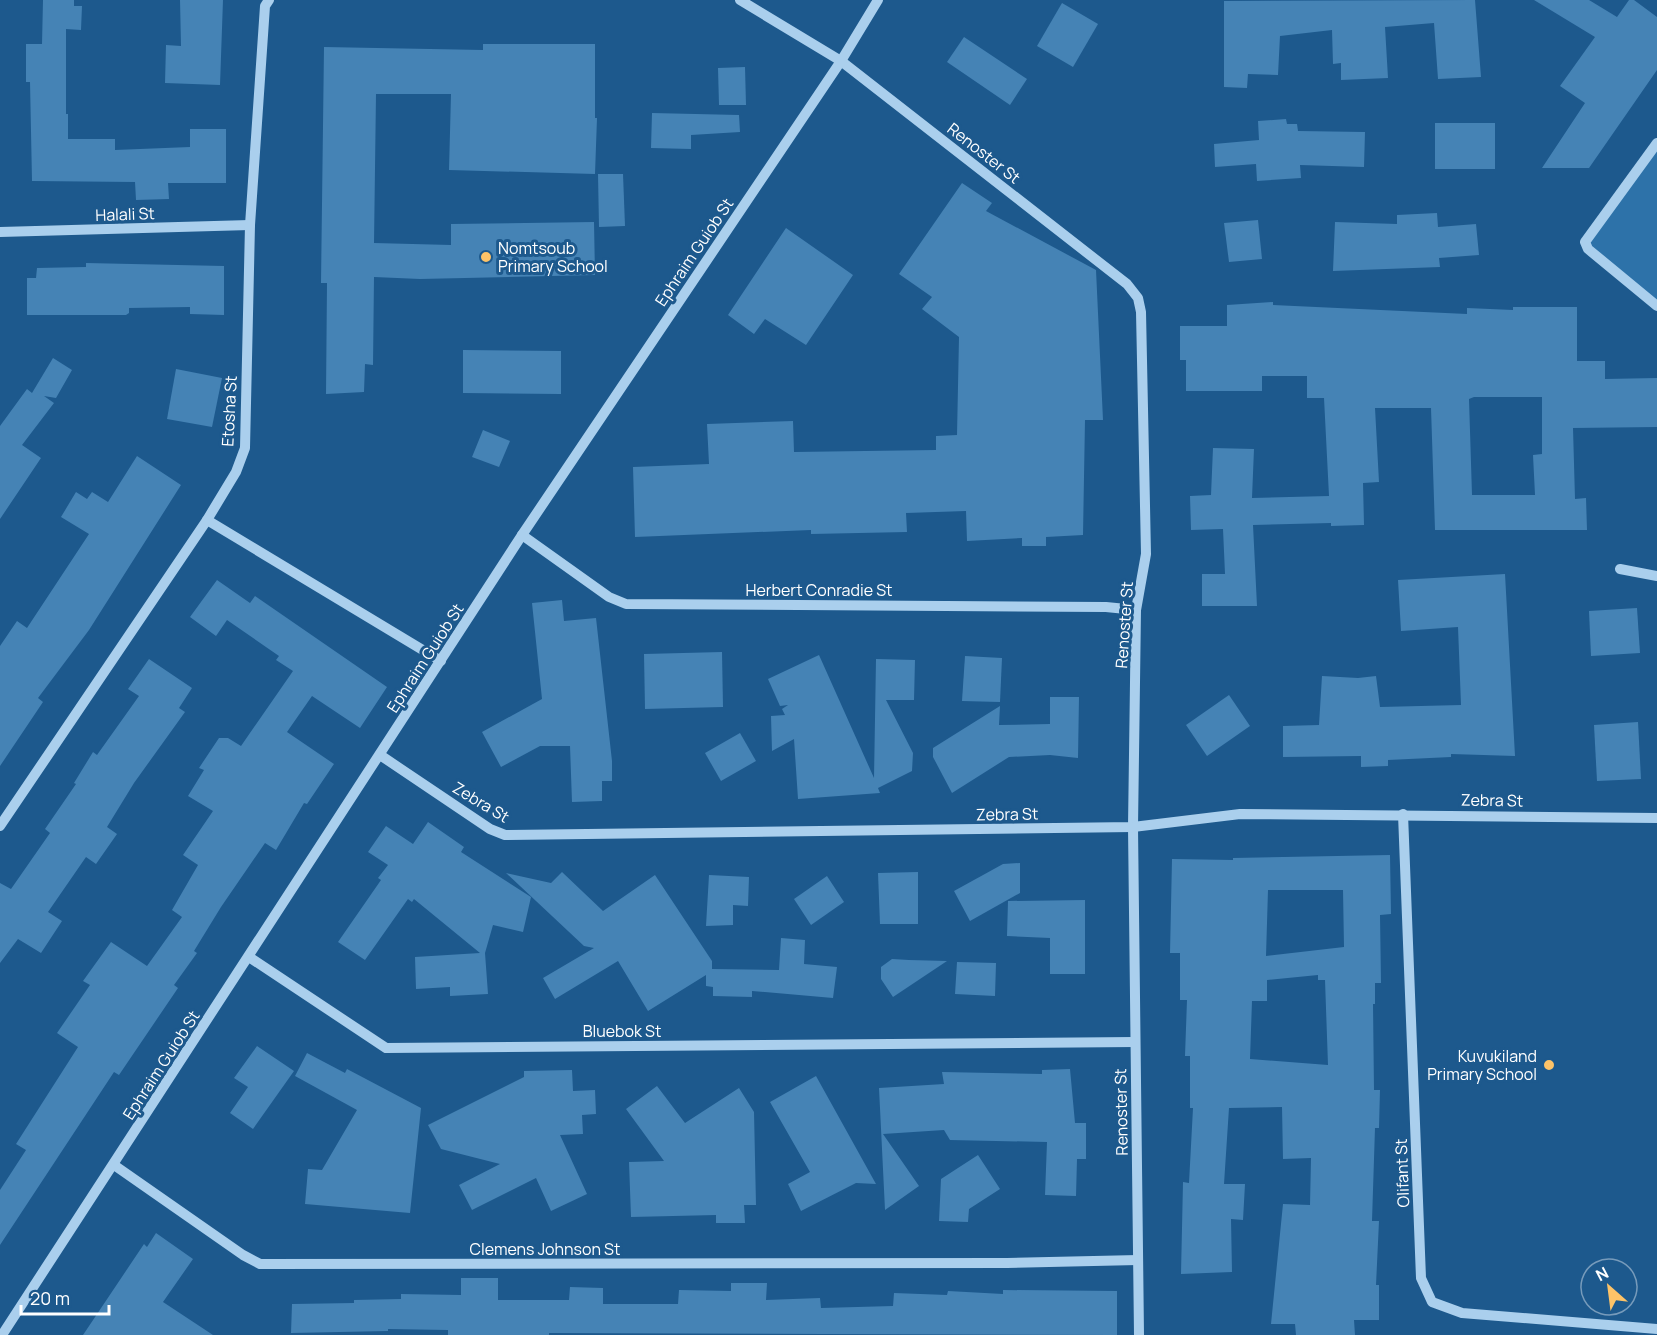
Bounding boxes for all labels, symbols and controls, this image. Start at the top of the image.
street label: Renoster St [943,118,1025,188]
street label: Ephraim Guiob St [650,194,738,310]
street label: Halali St [95,202,155,226]
place label: Nomtsoub Primary School [498,237,608,277]
marker: Nomtsoub Primary School [479,250,493,264]
street label: Etosha St [216,375,242,447]
street label: Herbert Conradie St [745,579,893,601]
street label: Renoster St [1110,581,1138,669]
street label: Ephraim Guiob St [381,599,469,717]
street label: Zebra St [449,776,513,828]
street label: Zebra St [1461,788,1523,812]
street label: Zebra St [976,802,1038,826]
street label: Ephraim Guiob St [117,1006,205,1124]
street label: Bluebok St [583,1020,661,1042]
place label: Kuvukiland Primary School [1427,1045,1537,1085]
marker: Kuvukiland Primary School [1542,1058,1556,1072]
street label: Renoster St [1109,1068,1133,1156]
street label: Olifant St [1390,1138,1414,1208]
street label: Clemens Johnson St [470,1238,620,1260]
north arrow [1579,1257,1639,1317]
text: N [1592,1261,1612,1286]
scale bar [21,1278,110,1316]
text: 20 m [30,1286,70,1310]

